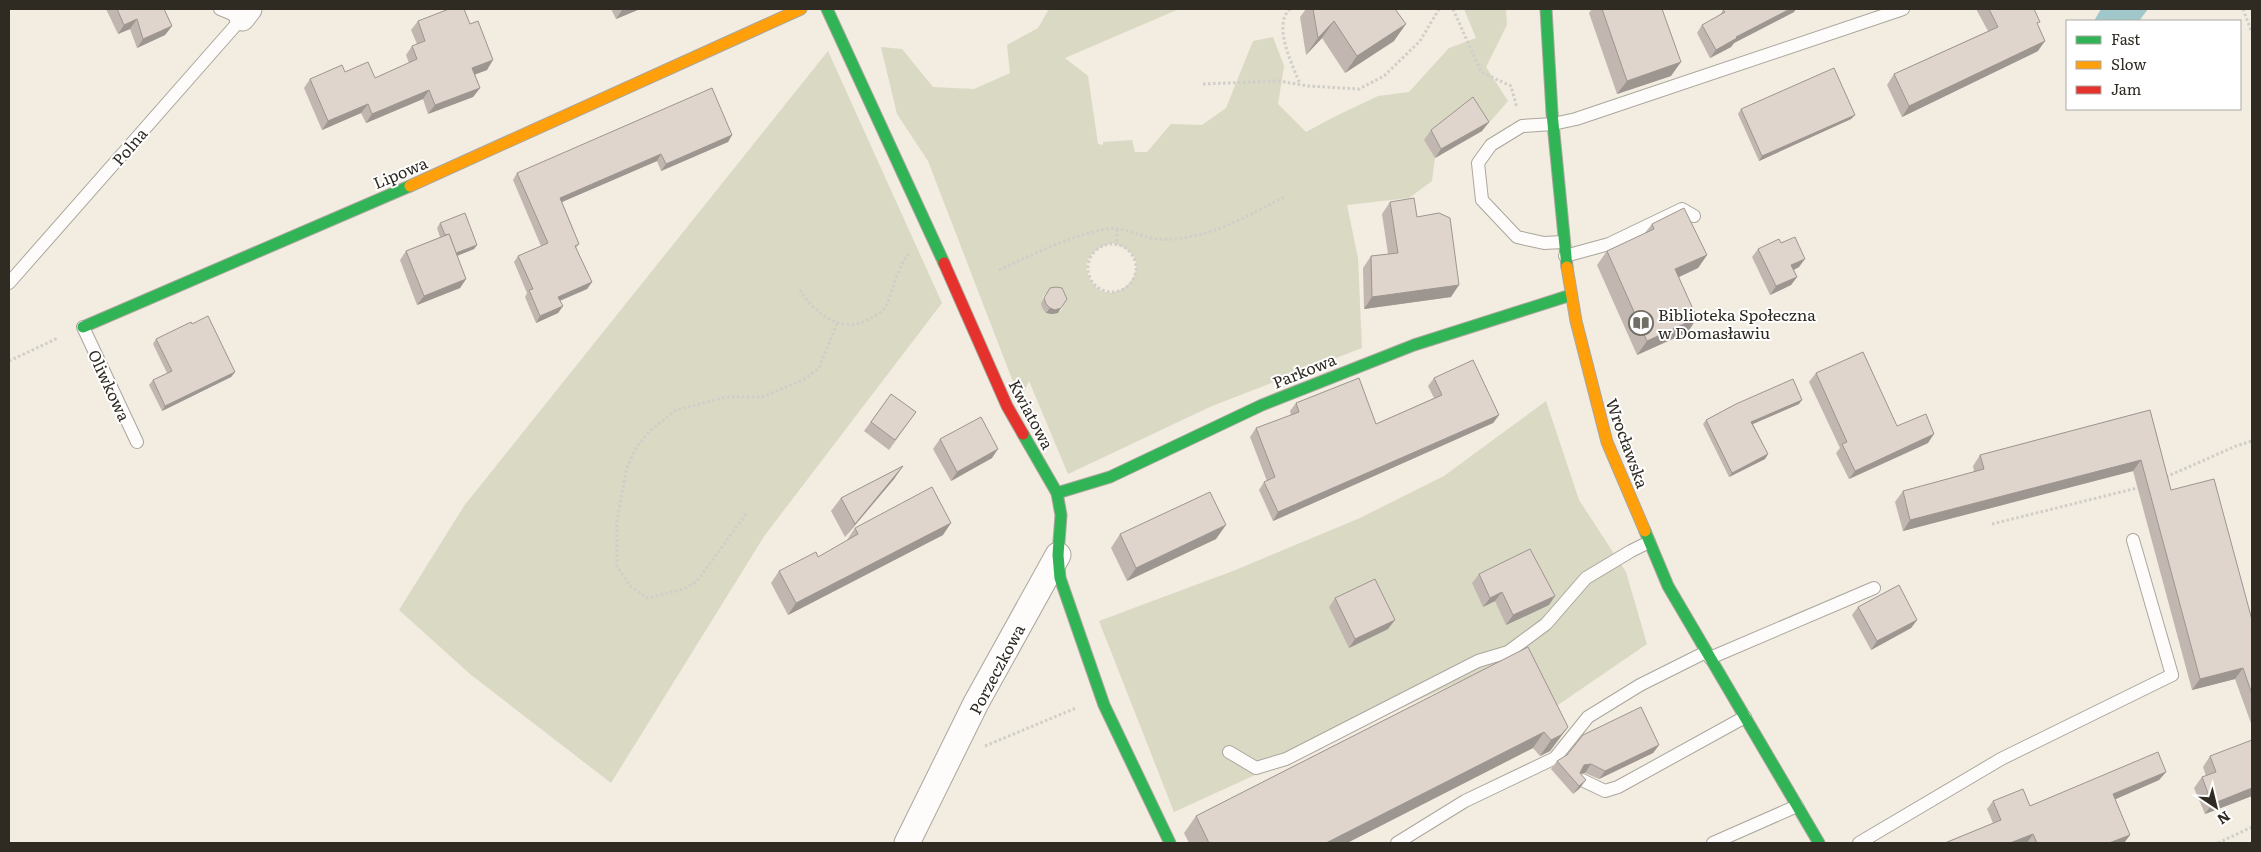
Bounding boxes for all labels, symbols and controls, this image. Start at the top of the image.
legend [2066,20,2241,110]
text: Fast [2111,27,2140,50]
text: Slow [2111,52,2146,75]
text: Jam [2111,77,2142,100]
street label: Polna [106,122,152,170]
street label: Lipowa [369,150,431,194]
place label: Biblioteka Społeczna w Domasławiu [1658,302,1816,344]
library icon: Biblioteka Społeczna w Domasławiu [1628,310,1654,336]
street label: Oliwkowa [83,345,137,425]
street label: Parkowa [1269,346,1340,394]
street label: Kwiatowa [1004,375,1061,454]
street label: Wrocławska [1601,395,1655,492]
street label: Porzeczkowa [962,619,1030,718]
north arrow [2191,782,2241,832]
text: N [2213,807,2235,830]

